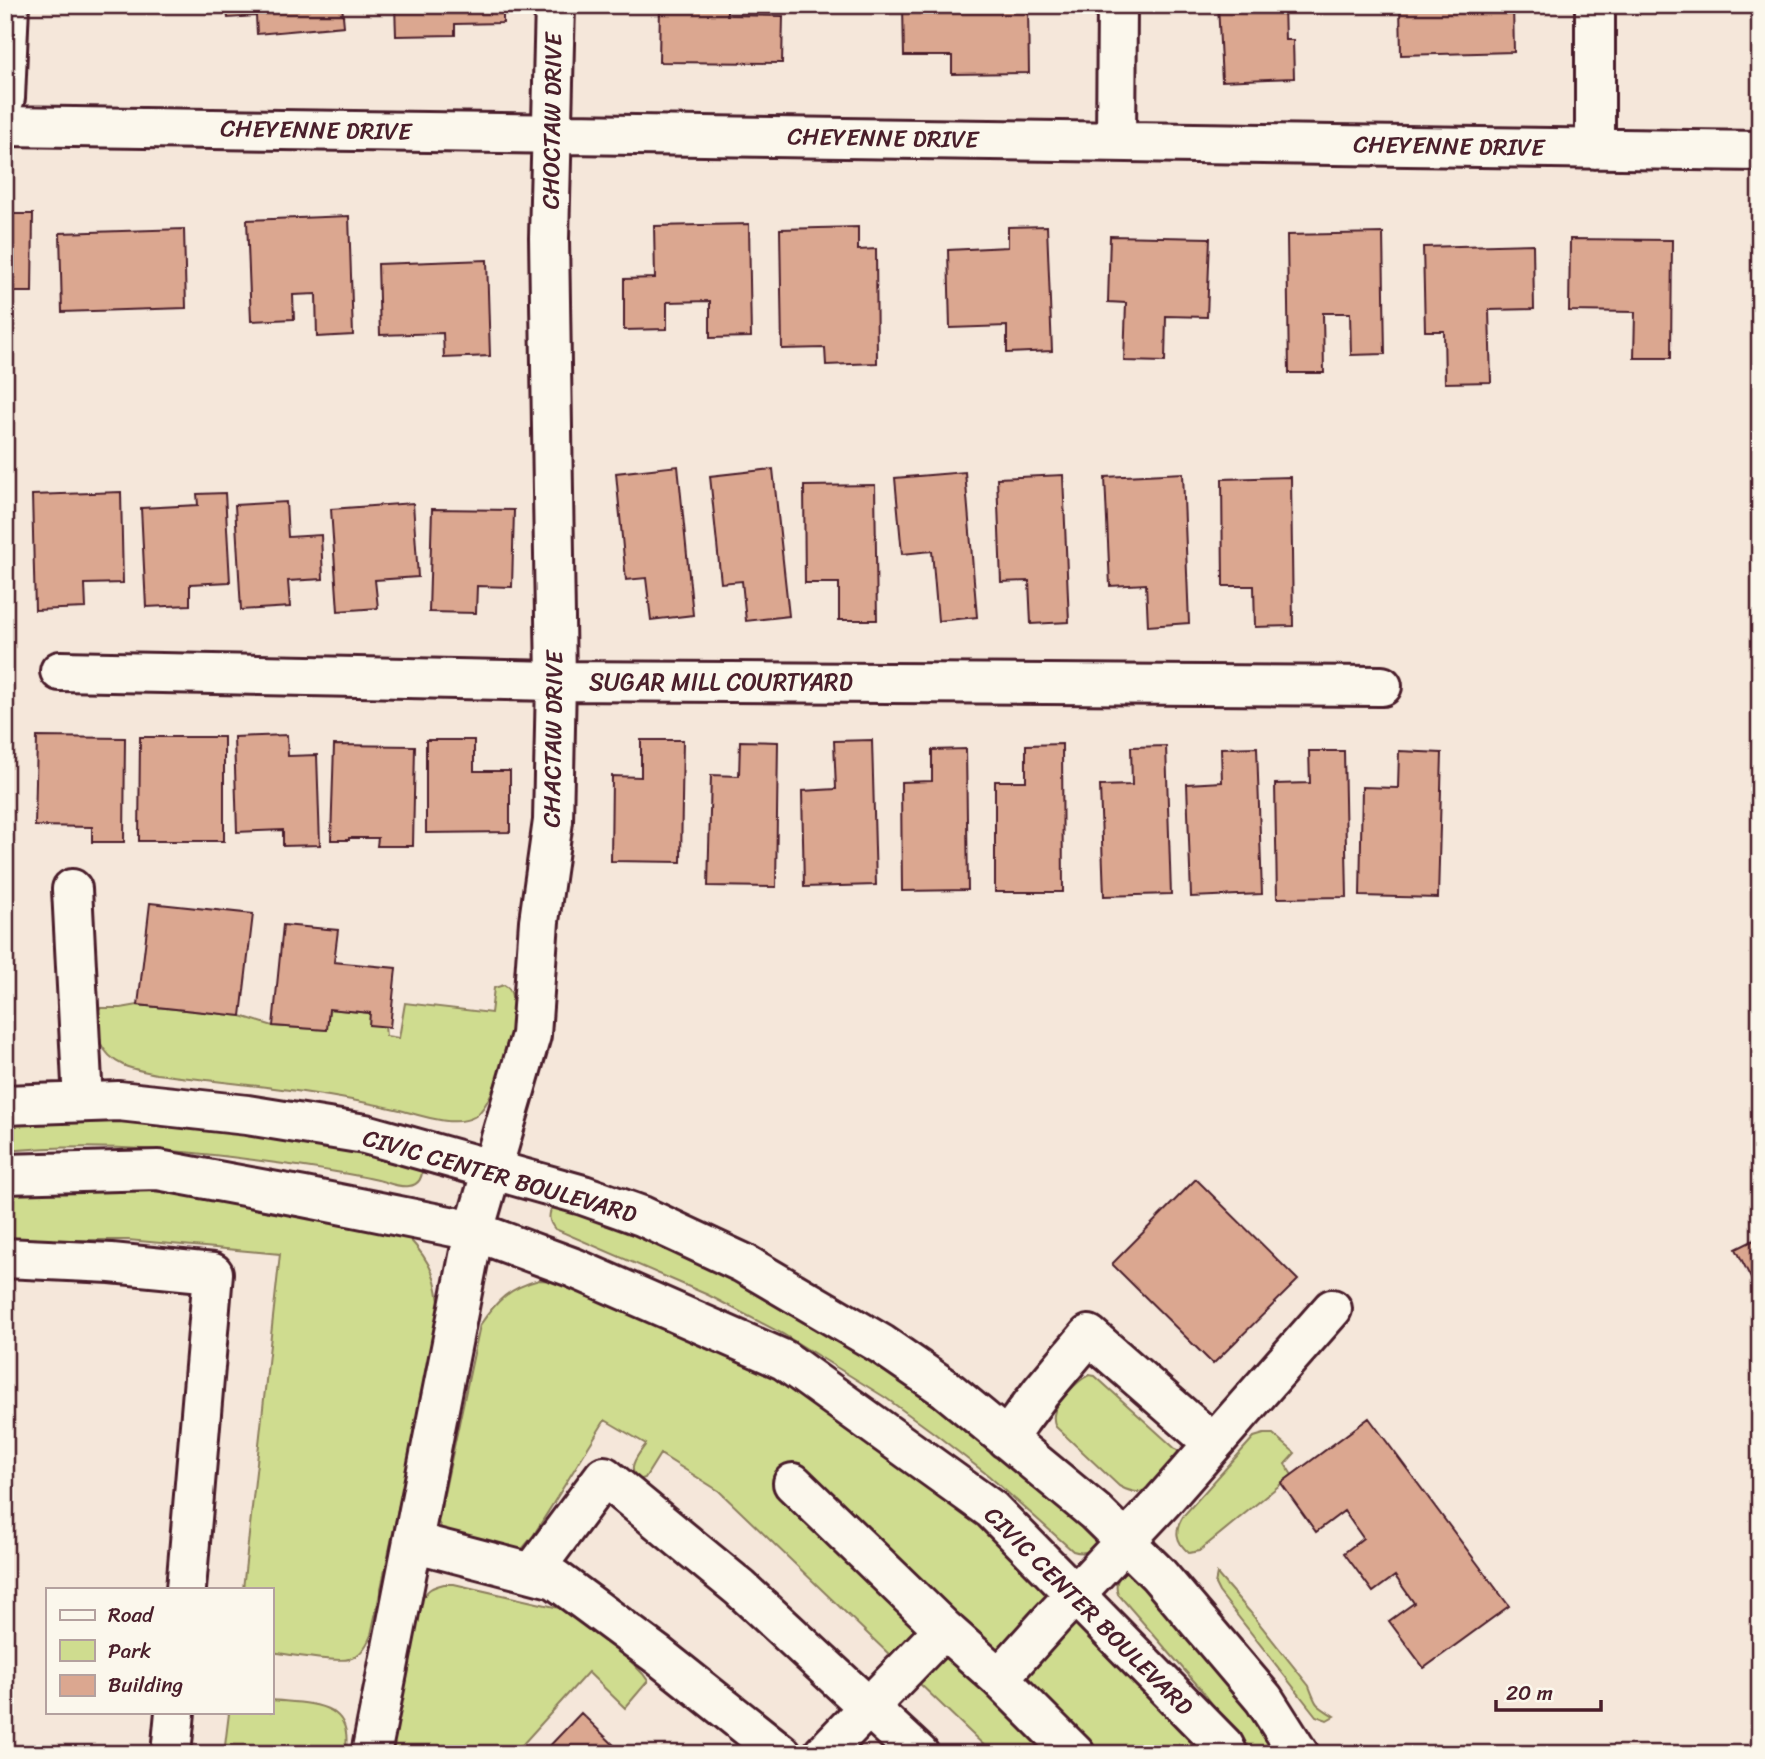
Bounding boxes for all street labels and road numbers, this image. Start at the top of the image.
street label: CHOCTAW DRIVE [529,31,575,210]
street label: CHEYENNE DRIVE [220,107,414,153]
street label: CHEYENNE DRIVE [787,115,981,161]
street label: CHEYENNE DRIVE [1353,123,1547,169]
street label: CHACTAW DRIVE [530,648,576,828]
street label: SUGAR MILL COURTYARD [589,661,853,703]
street label: CIVIC CENTER BOULEVARD [358,1117,642,1235]
street label: CIVIC CENTER BOULEVARD [974,1496,1204,1726]

